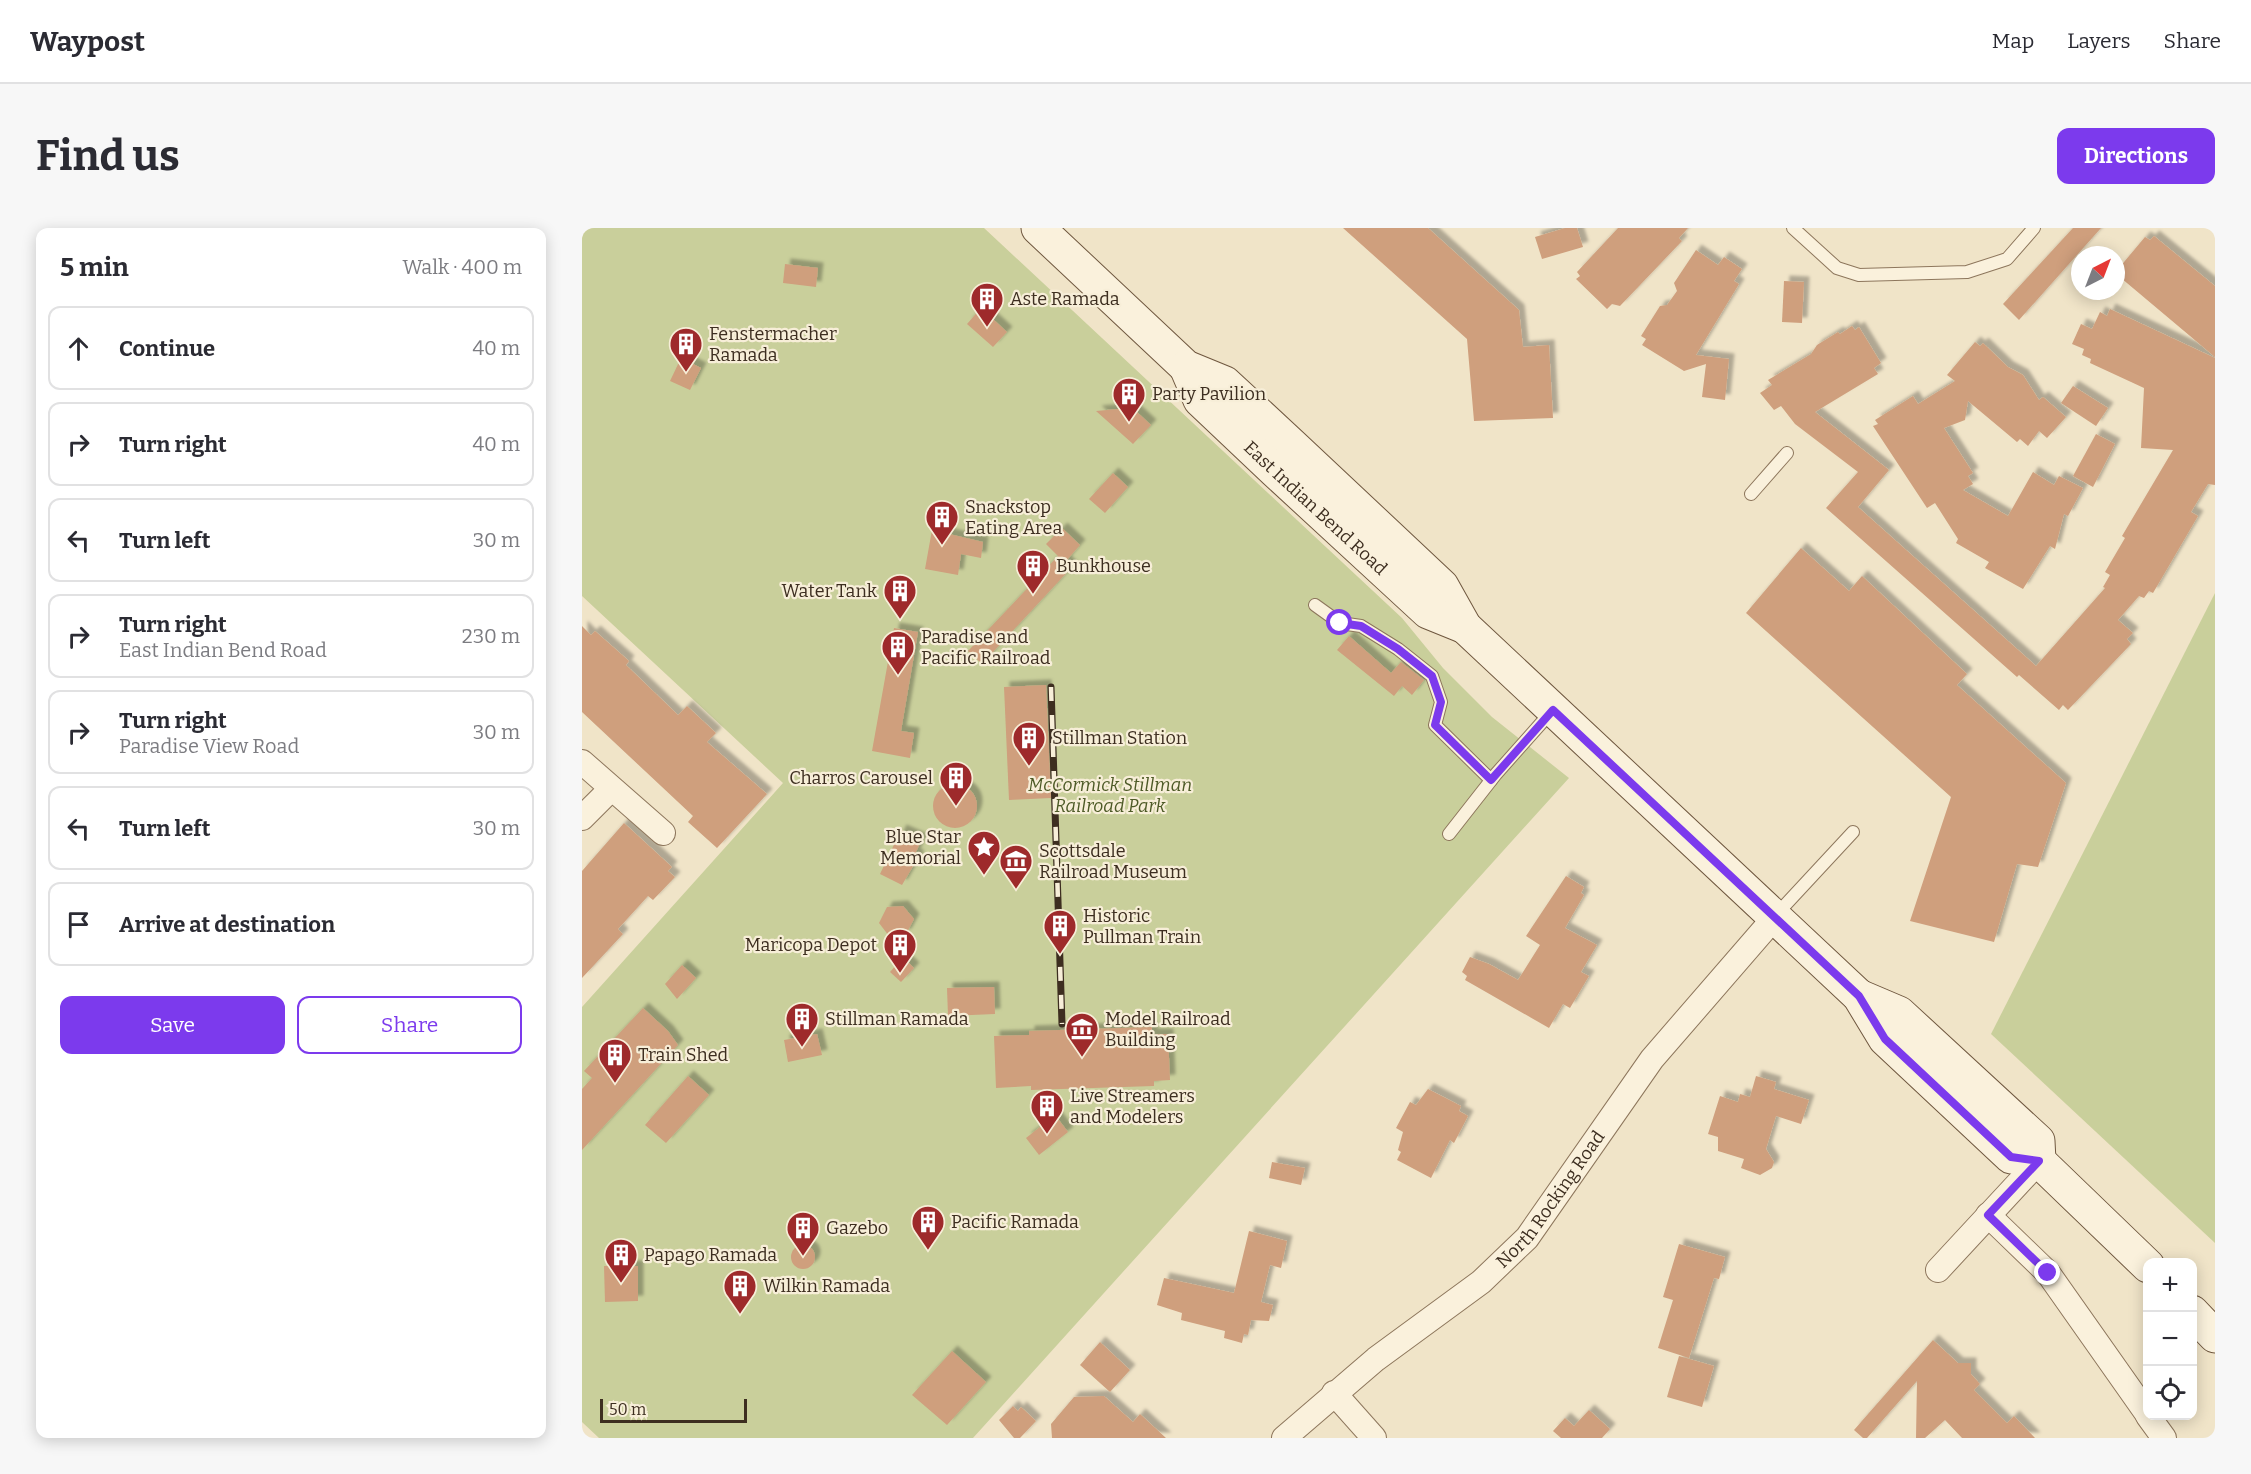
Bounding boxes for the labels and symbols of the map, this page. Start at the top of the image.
north arrow [2071,246,2125,300]
building icon: Aste Ramada [969,281,1005,328]
place label: Aste Ramada [1010,288,1120,310]
place label: Fenstermacher Ramada [709,323,837,366]
building icon: Fenstermacher Ramada [668,326,704,373]
building icon: Party Pavilion [1111,376,1147,423]
place label: Party Pavilion [1152,383,1267,405]
street label: East Indian Bend Road [1239,436,1392,580]
place label: Snackstop Eating Area [965,496,1062,539]
building icon: Snackstop Eating Area [924,499,960,546]
building icon: Bunkhouse [1015,548,1051,595]
place label: Bunkhouse [1056,555,1151,577]
building icon: Water Tank [882,573,918,620]
place label: Water Tank [782,580,878,602]
route start [1326,609,1352,635]
place label: Paradise and Pacific Railroad [921,626,1051,669]
building icon: Paradise and Pacific Railroad [880,629,916,676]
building icon: Stillman Station [1011,720,1047,767]
place label: Stillman Station [1052,727,1188,749]
building icon: Charros Carousel [938,760,974,807]
place label: Charros Carousel [789,767,933,789]
park label: McCormick Stillman Railroad Park [1028,774,1192,817]
place label: Blue Star Memorial [880,826,961,869]
place icon: Blue Star Memorial [966,829,1002,876]
place label: Scottsdale Railroad Museum [1039,840,1187,883]
museum icon: Scottsdale Railroad Museum [998,843,1034,890]
place label: Historic Pullman Train [1083,905,1202,948]
building icon: Historic Pullman Train [1042,908,1078,955]
building icon: Maricopa Depot [882,927,918,974]
place label: Maricopa Depot [745,934,877,956]
building icon: Stillman Ramada [784,1001,820,1048]
place label: Stillman Ramada [825,1008,969,1030]
place label: Model Railroad Building [1105,1008,1231,1051]
museum icon: Model Railroad Building [1064,1011,1100,1058]
building icon: Train Shed [597,1037,633,1084]
place label: Train Shed [638,1044,729,1066]
place label: Live Streamers and Modelers [1070,1085,1195,1128]
building icon: Live Streamers and Modelers [1029,1088,1065,1135]
street label: North Rocking Road [1492,1126,1610,1273]
building icon: Pacific Ramada [910,1204,946,1251]
building icon: Gazebo [785,1210,821,1257]
place label: Pacific Ramada [951,1211,1079,1233]
place label: Gazebo [826,1217,888,1239]
building icon: Papago Ramada [603,1237,639,1284]
place label: Papago Ramada [644,1244,777,1266]
route end [2034,1259,2060,1285]
building icon: Wilkin Ramada [722,1268,758,1315]
place label: Wilkin Ramada [763,1275,890,1297]
scale bar [600,1396,747,1424]

